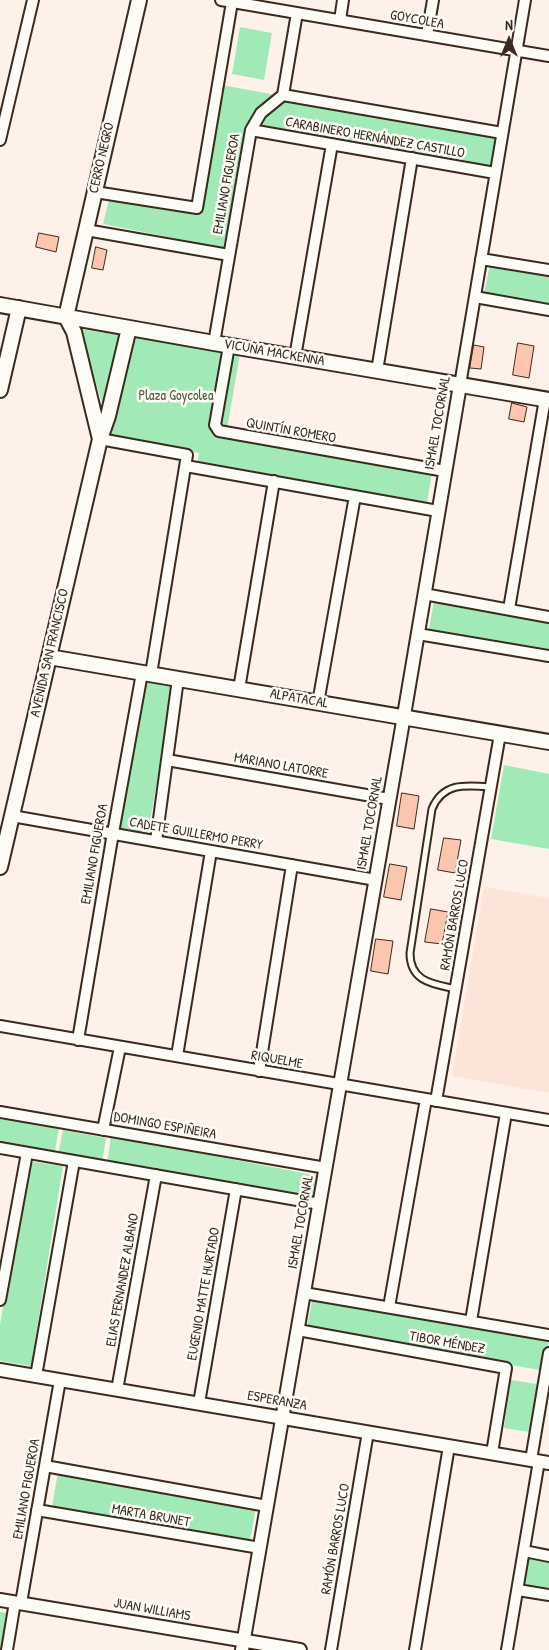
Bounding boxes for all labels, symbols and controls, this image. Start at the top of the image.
street label: GOYCOLEA [389,7,445,33]
north arrow [484,15,534,65]
text: N [505,15,513,34]
street label: CARABINERO HERNÁNDEZ CASTILLO [284,114,466,162]
street label: CERRO NEGRO [86,121,118,195]
street label: EMILIANO FIGUEROA [210,132,244,236]
street label: VICUÑA MACKENNA [222,336,326,370]
street label: ISMAEL TOCORNAL [421,375,455,471]
park label: Plaza Goycolea [139,388,213,404]
street label: QUINTÍN ROMERO [245,415,337,447]
street label: AVENIDA SAN FRANCISCO [27,587,73,719]
street label: ALPATACAL [269,686,329,712]
street label: MARIANO LATORRE [233,749,329,783]
street label: ISMAEL TOCORNAL [353,775,387,871]
street label: EMILIANO FIGUEROA [78,802,112,906]
street label: CADETE GUILLERMO PERRY [128,814,264,854]
street label: RAMÓN BARROS LUCO [437,858,473,972]
street label: RIQUELME [250,1047,304,1073]
street label: DOMINGO ESPIÑEIRA [112,1109,218,1143]
street label: ISMAEL TOCORNAL [284,1174,318,1270]
street label: ELIAS FERNANDEZ ALBANO [103,1212,143,1348]
street label: EUGENIO MATTE HURTADO [184,1226,224,1362]
street label: TIBOR MÉNDEZ [408,1328,486,1358]
street label: ESPERANZA [246,1388,308,1414]
street label: EMILIANO FIGUEROA [10,1437,44,1541]
street label: RAMÓN BARROS LUCO [318,1482,354,1596]
street label: MARTA BRUNET [110,1501,192,1531]
street label: JUAN WILLIAMS [112,1595,192,1625]

